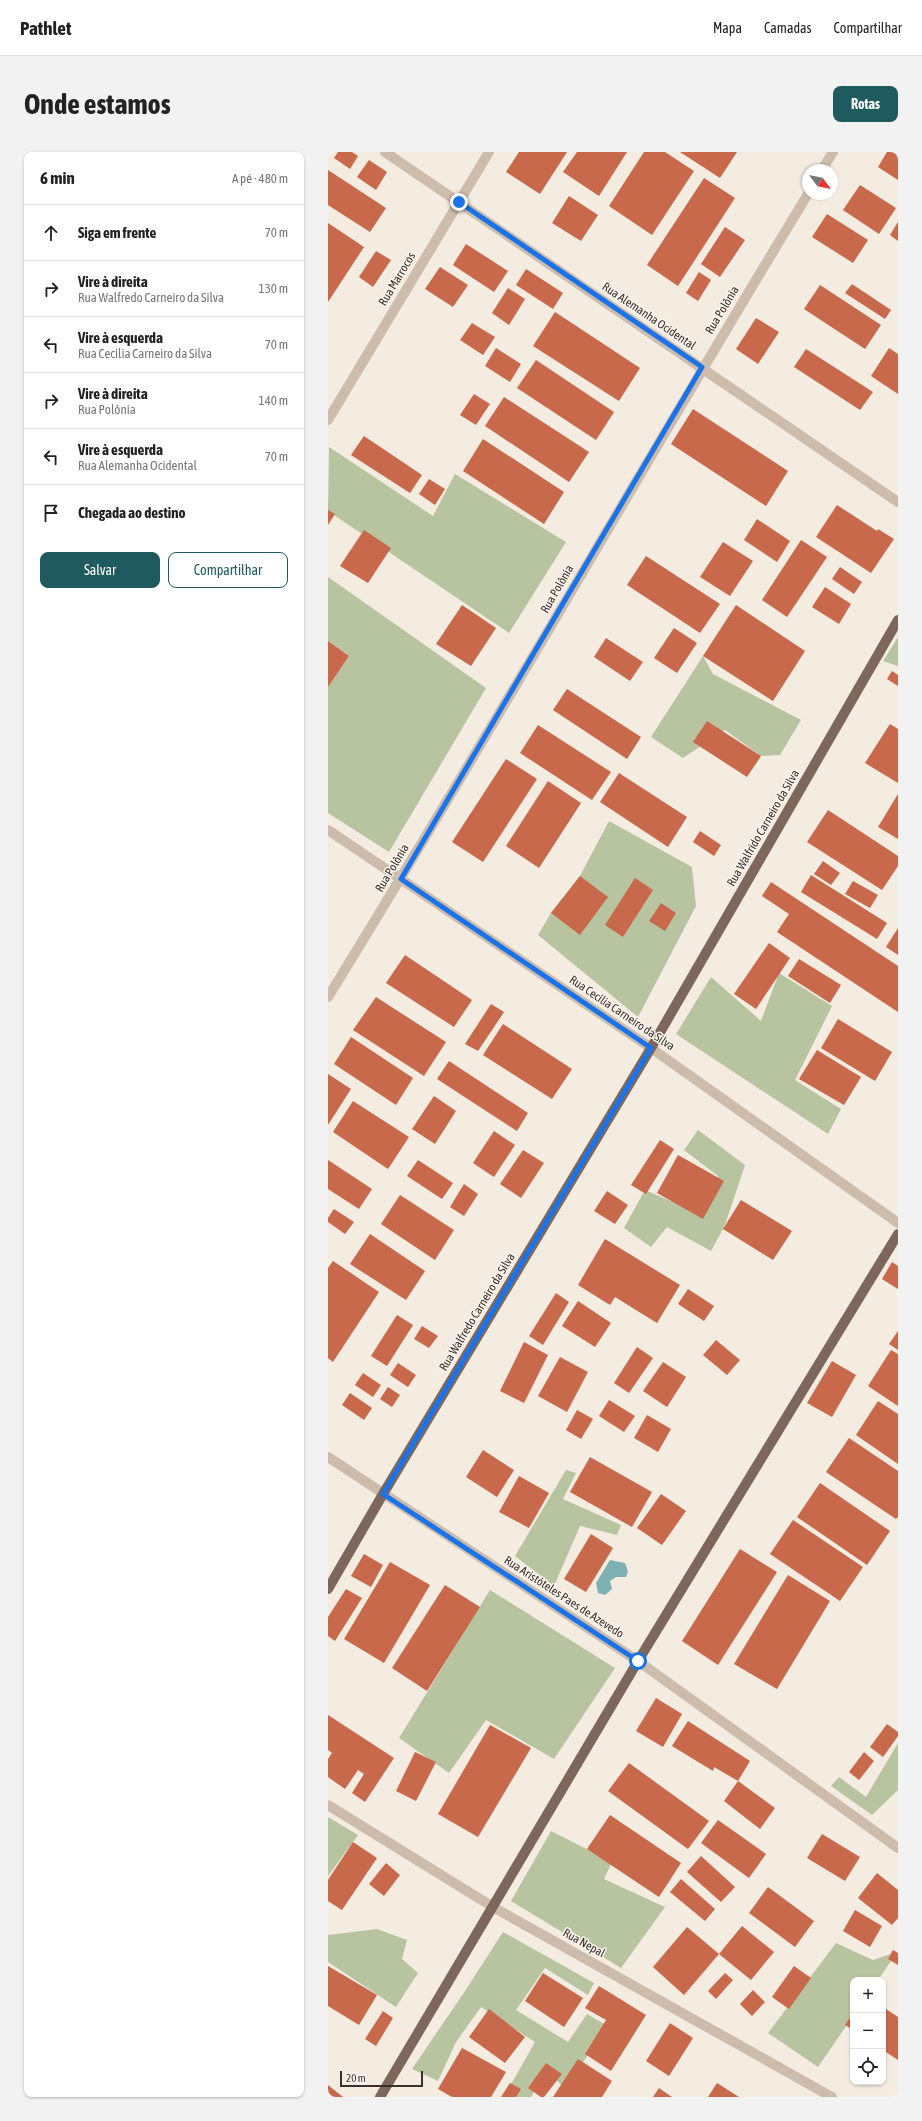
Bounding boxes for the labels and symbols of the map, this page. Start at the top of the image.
north arrow [802,164,838,200]
route end [450,193,468,211]
street label: Rua Marrocos [376,250,418,308]
street label: Rua Alemanha Ocidental [600,279,699,353]
street label: Rua Polônia [702,284,742,336]
street label: Rua Polônia [538,562,576,616]
street label: Rua Walfrido Carneiro da Silva [724,767,802,889]
street label: Rua Polônia [372,842,412,894]
street label: Rua Cecília Carneiro da Silva [567,973,677,1053]
street label: Rua Walfredo Carneiro da Silva [436,1251,518,1373]
street label: Rua Aristóteles Paes de Azevedo [502,1553,627,1641]
route start [629,1652,647,1670]
street label: Rua Nepal [560,1926,608,1961]
scale bar [340,2069,423,2088]

